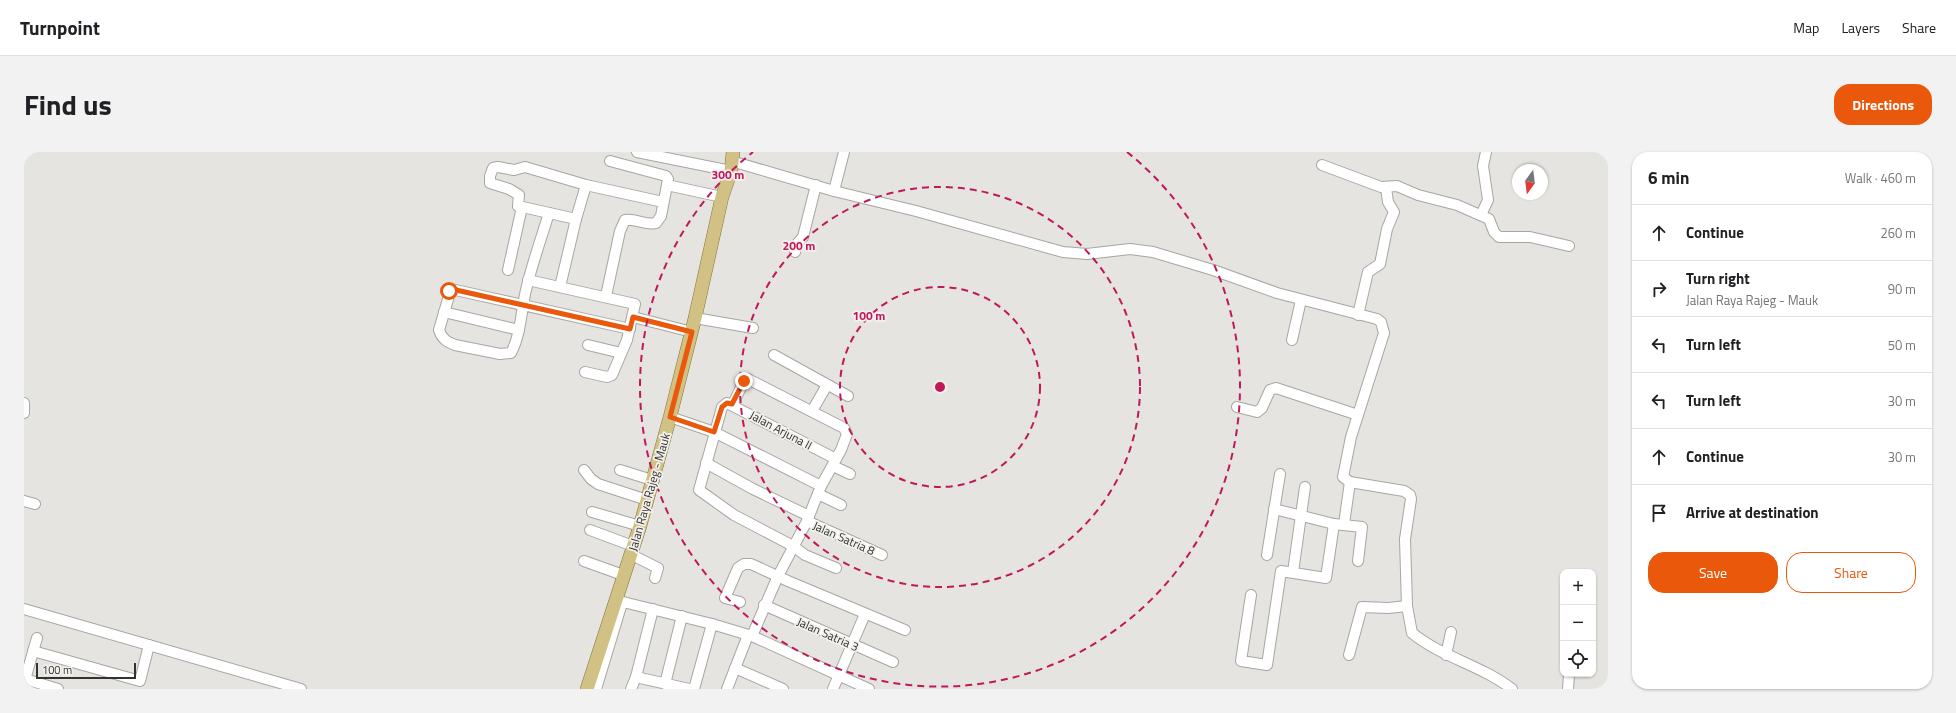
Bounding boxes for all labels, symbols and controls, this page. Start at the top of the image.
text: Turnpoint [20,13,100,42]
text: Map [1793,17,1819,38]
text: Layers [1841,17,1880,38]
text: Share [1902,17,1936,38]
text: Find us [24,83,112,126]
button: Directions [1834,84,1932,125]
north arrow [1512,164,1548,200]
text: 300 m [712,165,744,184]
text: 6 min [1648,165,1689,191]
text: Walk · 460 m [1845,168,1916,188]
text: Continue [1686,221,1744,244]
icon: ahead [1648,222,1670,244]
text: 260 m [1880,223,1916,243]
text: 200 m [783,236,815,255]
text: Turn right [1686,267,1750,290]
icon: right [1648,278,1670,300]
text: 90 m [1888,279,1916,299]
route start [440,282,458,300]
text: Jalan Raya Rajeg - Mauk [1686,290,1818,310]
text: 100 m [853,306,885,325]
text: Turn left [1686,333,1741,356]
icon: left [1648,334,1670,356]
text: 50 m [1888,335,1916,355]
route end [735,372,753,390]
centre of rings [933,380,947,394]
text: Turn left [1686,389,1741,412]
icon: left [1648,390,1670,412]
text: 30 m [1888,391,1916,411]
street label: Jalan Arjuna II [746,405,816,455]
street label: Jalan Raya Rajeg - Mauk [623,430,675,553]
text: Continue [1686,445,1744,468]
icon: ahead [1648,446,1670,468]
text: 30 m [1888,447,1916,467]
text: Arrive at destination [1686,501,1819,524]
icon: arrive [1648,502,1670,524]
street label: Jalan Satria 8 [810,516,878,560]
button: Save [1648,552,1778,593]
button: Share [1786,552,1916,593]
map controls [1560,569,1596,677]
button: + [1560,569,1596,605]
button: − [1560,605,1596,641]
street label: Jalan Satria 3 [794,612,862,656]
button: locate [1560,641,1596,677]
scale bar [36,661,136,680]
text: 100 m [42,662,72,678]

